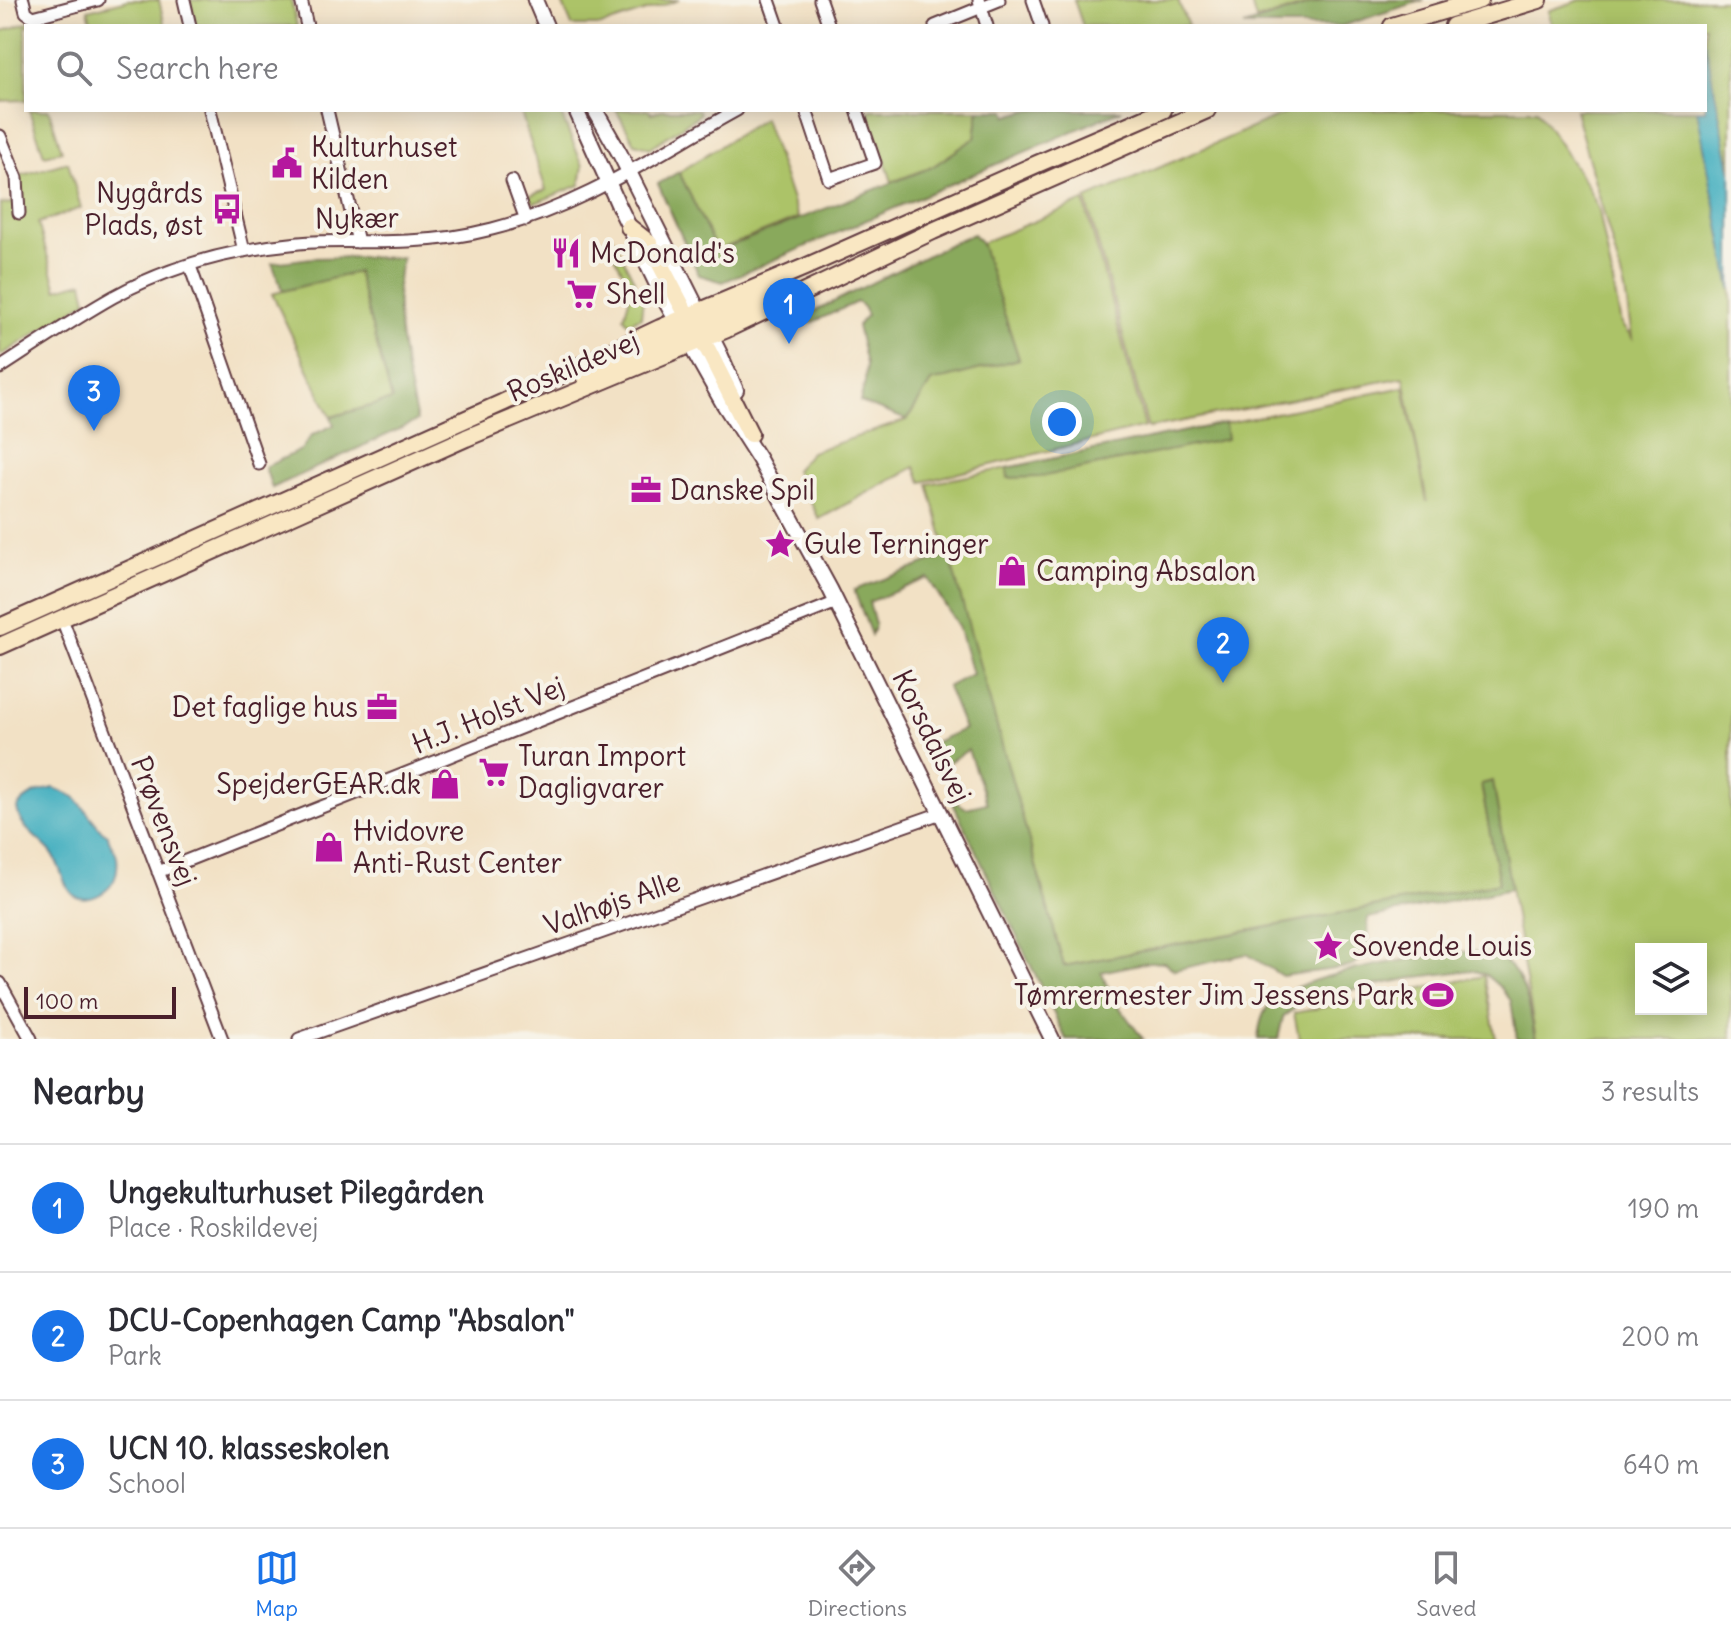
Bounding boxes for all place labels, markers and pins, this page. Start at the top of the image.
place label: Kulturhuset Kilden [311,129,457,197]
public building icon: Kulturhuset Kilden [270,146,304,180]
place label: Nygårds Plads, øst [84,175,203,243]
bus stop icon: Nygårds Plads, øst [210,192,244,226]
place label: McDonald's [590,235,735,271]
restaurant icon: McDonald's [549,236,583,270]
place label: Shell [606,276,665,312]
supermarket icon: Shell [565,277,599,311]
pin: 1 [763,278,815,344]
pin: 3 [68,365,120,431]
place label: Danske Spil [670,472,815,508]
office icon: Danske Spil [629,473,663,507]
place label: Gule Terninger [804,526,989,562]
place icon: Gule Terninger [763,527,797,561]
place label: Camping Absalon [1036,553,1256,589]
shop icon: Camping Absalon [995,554,1029,588]
pin: 2 [1197,617,1249,683]
place label: Det faglige hus [172,689,358,725]
office icon: Det faglige hus [365,690,399,724]
place label: Turan Import Dagligvarer [518,738,686,806]
supermarket icon: Turan Import Dagligvarer [477,755,511,789]
place label: SpejderGEAR.dk [216,766,421,802]
shop icon: SpejderGEAR.dk [428,767,462,801]
place label: Hvidovre Anti-Rust Center [353,813,562,881]
shop icon: Hvidovre Anti-Rust Center [312,830,346,864]
place label: Sovende Louis [1352,928,1532,964]
place icon: Sovende Louis [1311,929,1345,963]
place label: Tømrermester Jim Jessens Park [1014,977,1414,1013]
sports icon: Tømrermester Jim Jessens Park [1421,978,1455,1012]

